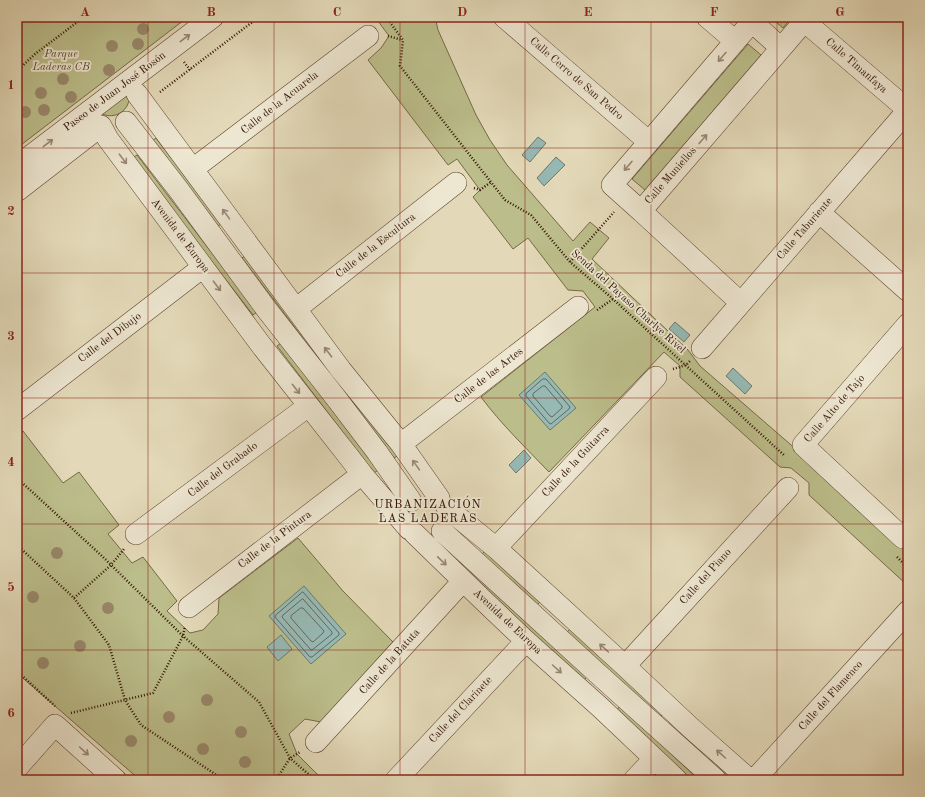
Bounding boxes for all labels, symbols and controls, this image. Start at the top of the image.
text: A [80,6,90,19]
text: B [206,6,216,19]
text: C [333,6,341,19]
text: D [457,6,467,19]
text: E [584,6,593,19]
text: F [710,6,719,19]
text: G [835,6,845,19]
one-way arrow [179,34,190,43]
street label: Calle Cerro de San Pedro [527,36,625,122]
street label: Calle Timanfaya [823,36,889,96]
park label: Parque Laderas CB [31,49,90,73]
street label: Paseo de Juan José Rosón [62,50,168,134]
one-way arrow [717,52,726,63]
street label: Calle de la Acuarela [239,69,321,136]
text: 1 [7,79,15,92]
one-way arrow [698,134,707,144]
one-way arrow [42,139,53,147]
street label: Calle Muniellos [643,145,699,207]
one-way arrow [119,153,127,164]
one-way arrow [623,161,632,172]
street label: Calle Taburiente [775,196,835,262]
street label: Avenida de Europa [149,197,212,276]
text: 2 [7,205,15,218]
one-way arrow [221,208,230,219]
street label: Calle de la Escultura [334,211,418,280]
street label: Senda del Payaso Charlye Rivel [569,248,687,356]
one-way arrow [213,280,221,291]
street label: Calle del Dibujo [76,311,144,365]
text: 3 [7,330,15,343]
one-way arrow [324,346,332,357]
street label: Calle de las Artes [453,346,526,406]
street label: Calle Alto de Tajo [803,373,867,445]
one-way arrow [291,383,300,394]
street label: Calle de la Guitarra [540,424,612,500]
street label: Calle del Grabado [186,440,260,500]
text: 4 [7,456,15,469]
one-way arrow [412,460,420,471]
district label: URBANIZACIÓN LAS LADERAS [374,495,482,525]
street label: Calle de la Pintura [236,509,314,571]
street label: Calle del Piano [678,547,734,607]
one-way arrow [437,556,447,566]
text: 5 [7,581,15,594]
street label: Avenida de Europa [470,587,544,657]
street label: Calle de la Batuta [358,627,423,697]
one-way arrow [599,643,610,652]
street label: Calle del Flamenco [797,659,865,733]
one-way arrow [552,664,563,673]
street label: Calle del Clarinete [427,674,495,746]
text: 6 [7,707,15,720]
one-way arrow [79,747,89,756]
one-way arrow [716,749,726,759]

